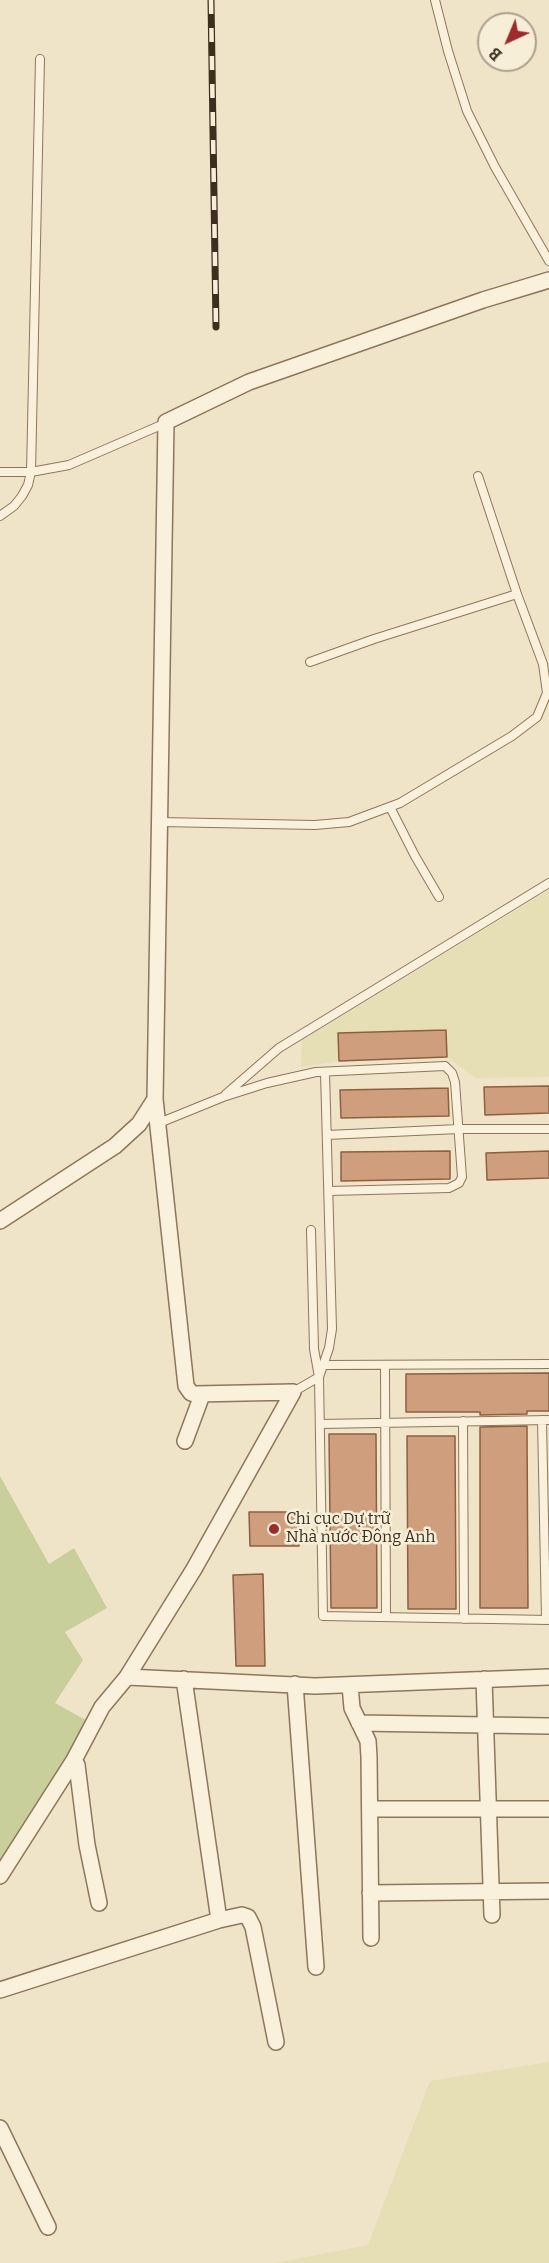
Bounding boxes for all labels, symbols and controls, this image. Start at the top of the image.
north arrow [477,12,537,72]
text: B [485,43,506,64]
place label: Chi cục Dự trữ Nhà nước Đông Anh [286,1510,435,1548]
marker: Chi cục Dự trữ Nhà nước Đông Anh [267,1522,281,1536]

